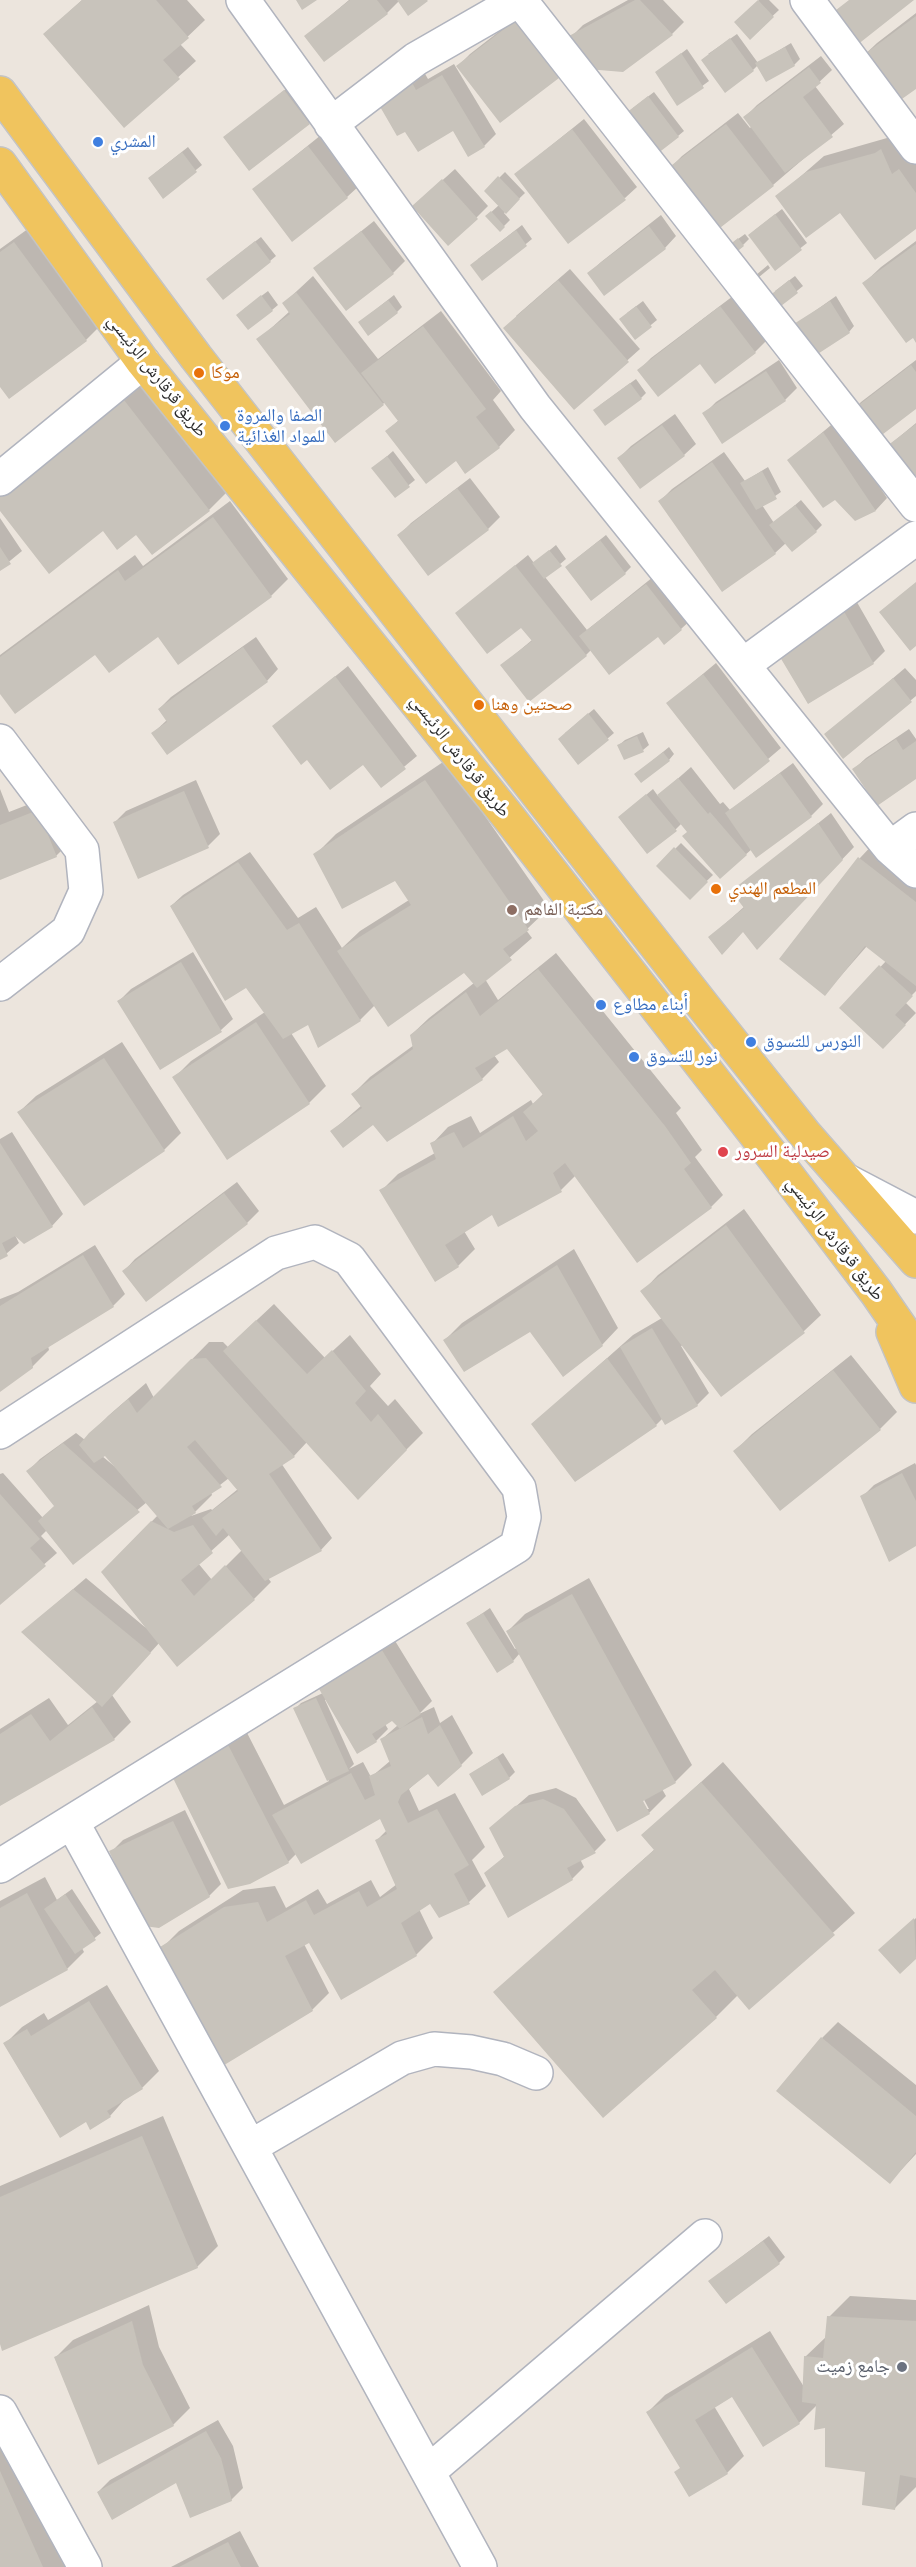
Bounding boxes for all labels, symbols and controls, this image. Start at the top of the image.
place label: المشري [110,131,156,153]
marker: المشري [91,135,105,149]
street label: طريق قرقارش الرئيسي [102,310,212,442]
place label: موكا [211,362,240,384]
marker: موكا [192,366,206,380]
place label: الصفا والمروة للمواد الغذائية [237,405,325,448]
marker: الصفا والمروة للمواد الغذائية [218,419,232,433]
street label: طريق قرقارش الرئيسي [405,690,515,822]
place label: صحتين وهنا [491,694,573,716]
marker: صحتين وهنا [472,698,486,712]
place label: المطعم الهندي [728,878,816,900]
marker: المطعم الهندي [709,882,723,896]
place label: مكتبة الفاهم [524,899,603,921]
marker: مكتبة الفاهم [505,903,519,917]
place label: أبناء مطاوع [613,994,688,1016]
marker: أبناء مطاوع [594,998,608,1012]
place label: النورس للتسوق [763,1031,861,1053]
marker: النورس للتسوق [744,1035,758,1049]
place label: نور للتسوق [646,1046,718,1068]
marker: نور للتسوق [627,1050,641,1064]
place label: صيدلية السرور [735,1141,830,1163]
marker: صيدلية السرور [716,1145,730,1159]
street label: طريق قرقارش الرئيسي [781,1173,889,1305]
place label: جامع زميت [816,2356,890,2378]
marker: جامع زميت [895,2360,909,2374]

